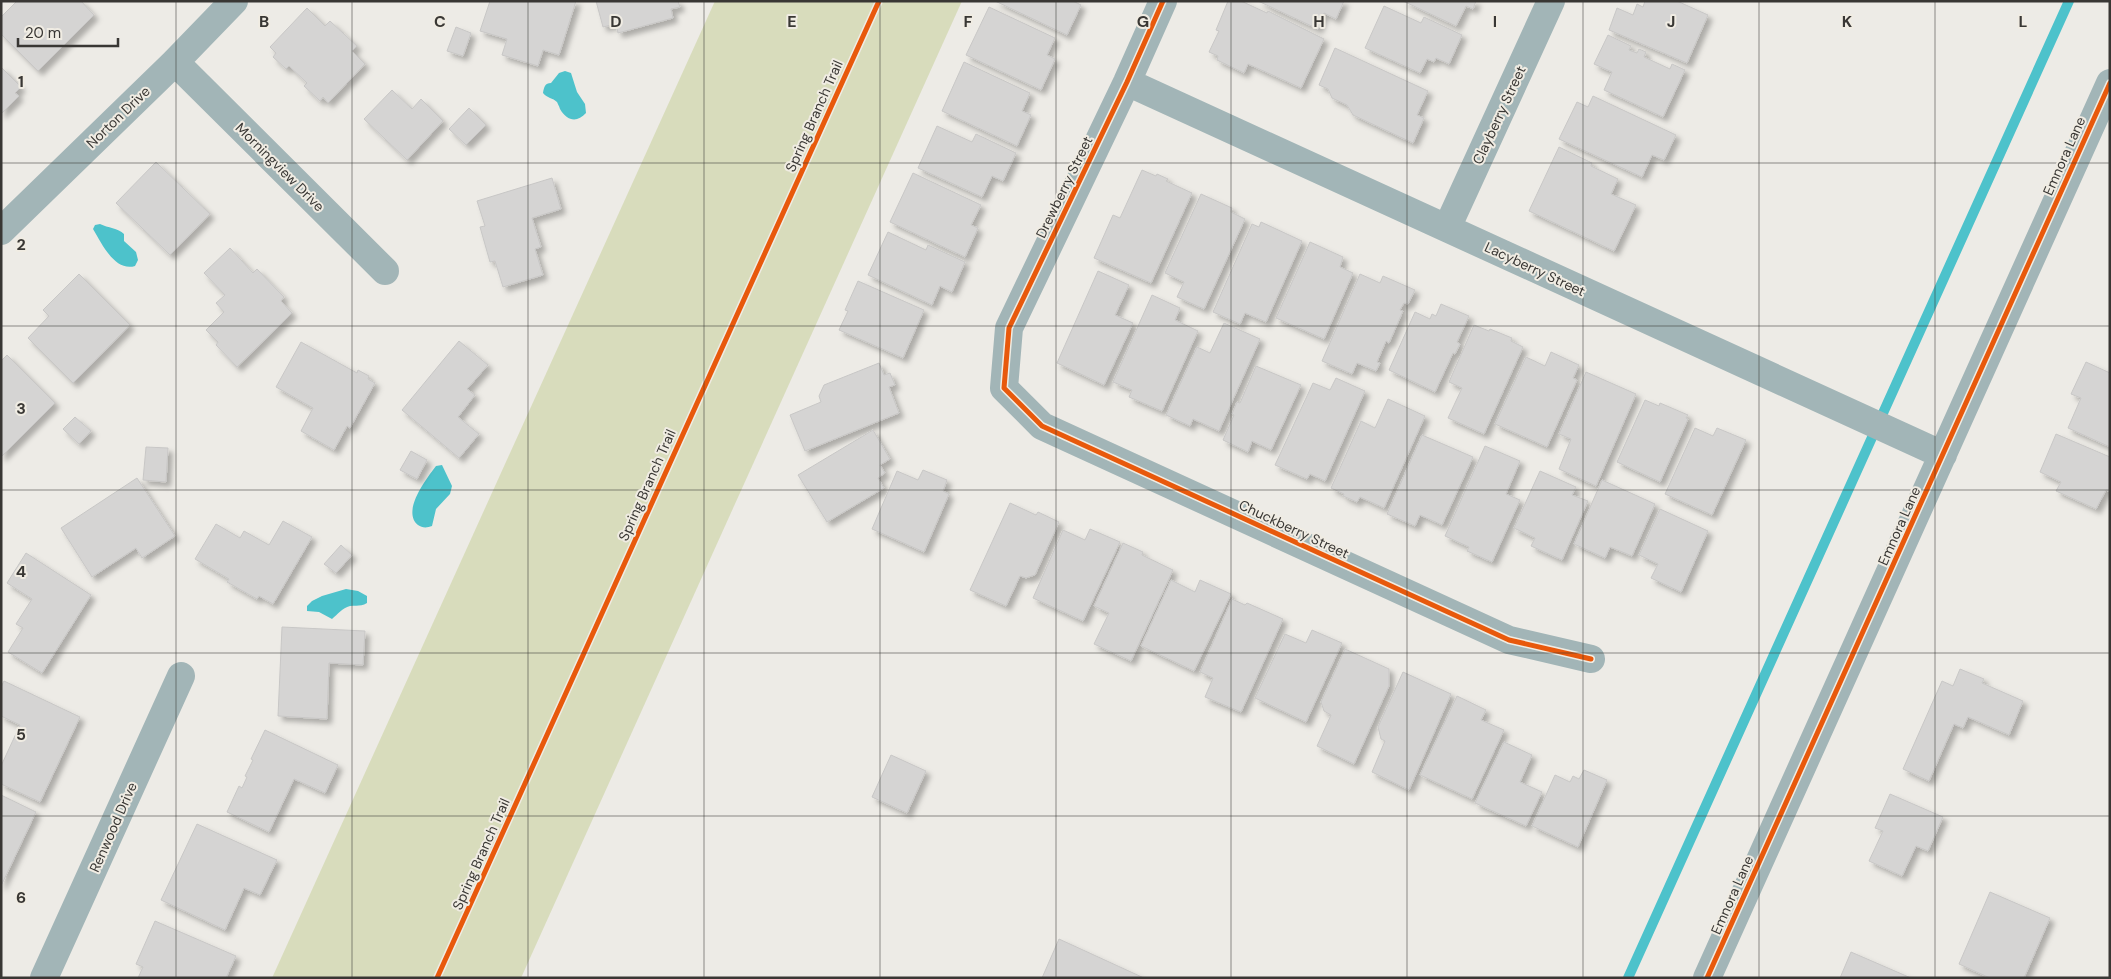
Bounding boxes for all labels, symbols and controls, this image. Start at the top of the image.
text: B [259,11,269,32]
text: C [434,11,446,32]
text: D [610,11,622,32]
text: E [787,11,797,32]
text: F [964,11,973,32]
text: G [1137,11,1149,32]
text: H [1313,11,1325,32]
text: I [1493,11,1497,32]
text: J [1667,11,1675,32]
text: K [1842,11,1853,32]
text: L [2019,11,2028,32]
scale bar [18,15,118,47]
text: 20 m [25,23,61,43]
street label: Spring Branch Trail [781,57,847,175]
street label: Clayberry Street [1468,63,1530,167]
text: 1 [18,71,24,92]
street label: Norton Drive [82,82,154,152]
street label: Emnora Lane [2039,114,2089,198]
street label: Morningview Drive [232,119,328,215]
street label: Drewberry Street [1032,133,1096,241]
text: 2 [16,234,26,255]
street label: Lacyberry Street [1482,238,1588,300]
text: 3 [16,398,26,419]
street label: Spring Branch Trail [614,426,680,544]
street label: Emnora Lane [1874,484,1924,568]
street label: Chuckberry Street [1236,496,1352,562]
text: 4 [16,561,26,582]
text: 5 [16,724,26,745]
street label: Renwood Drive [85,779,141,875]
street label: Spring Branch Trail [448,795,514,913]
street label: Emnora Lane [1707,853,1757,937]
text: 6 [16,887,26,908]

